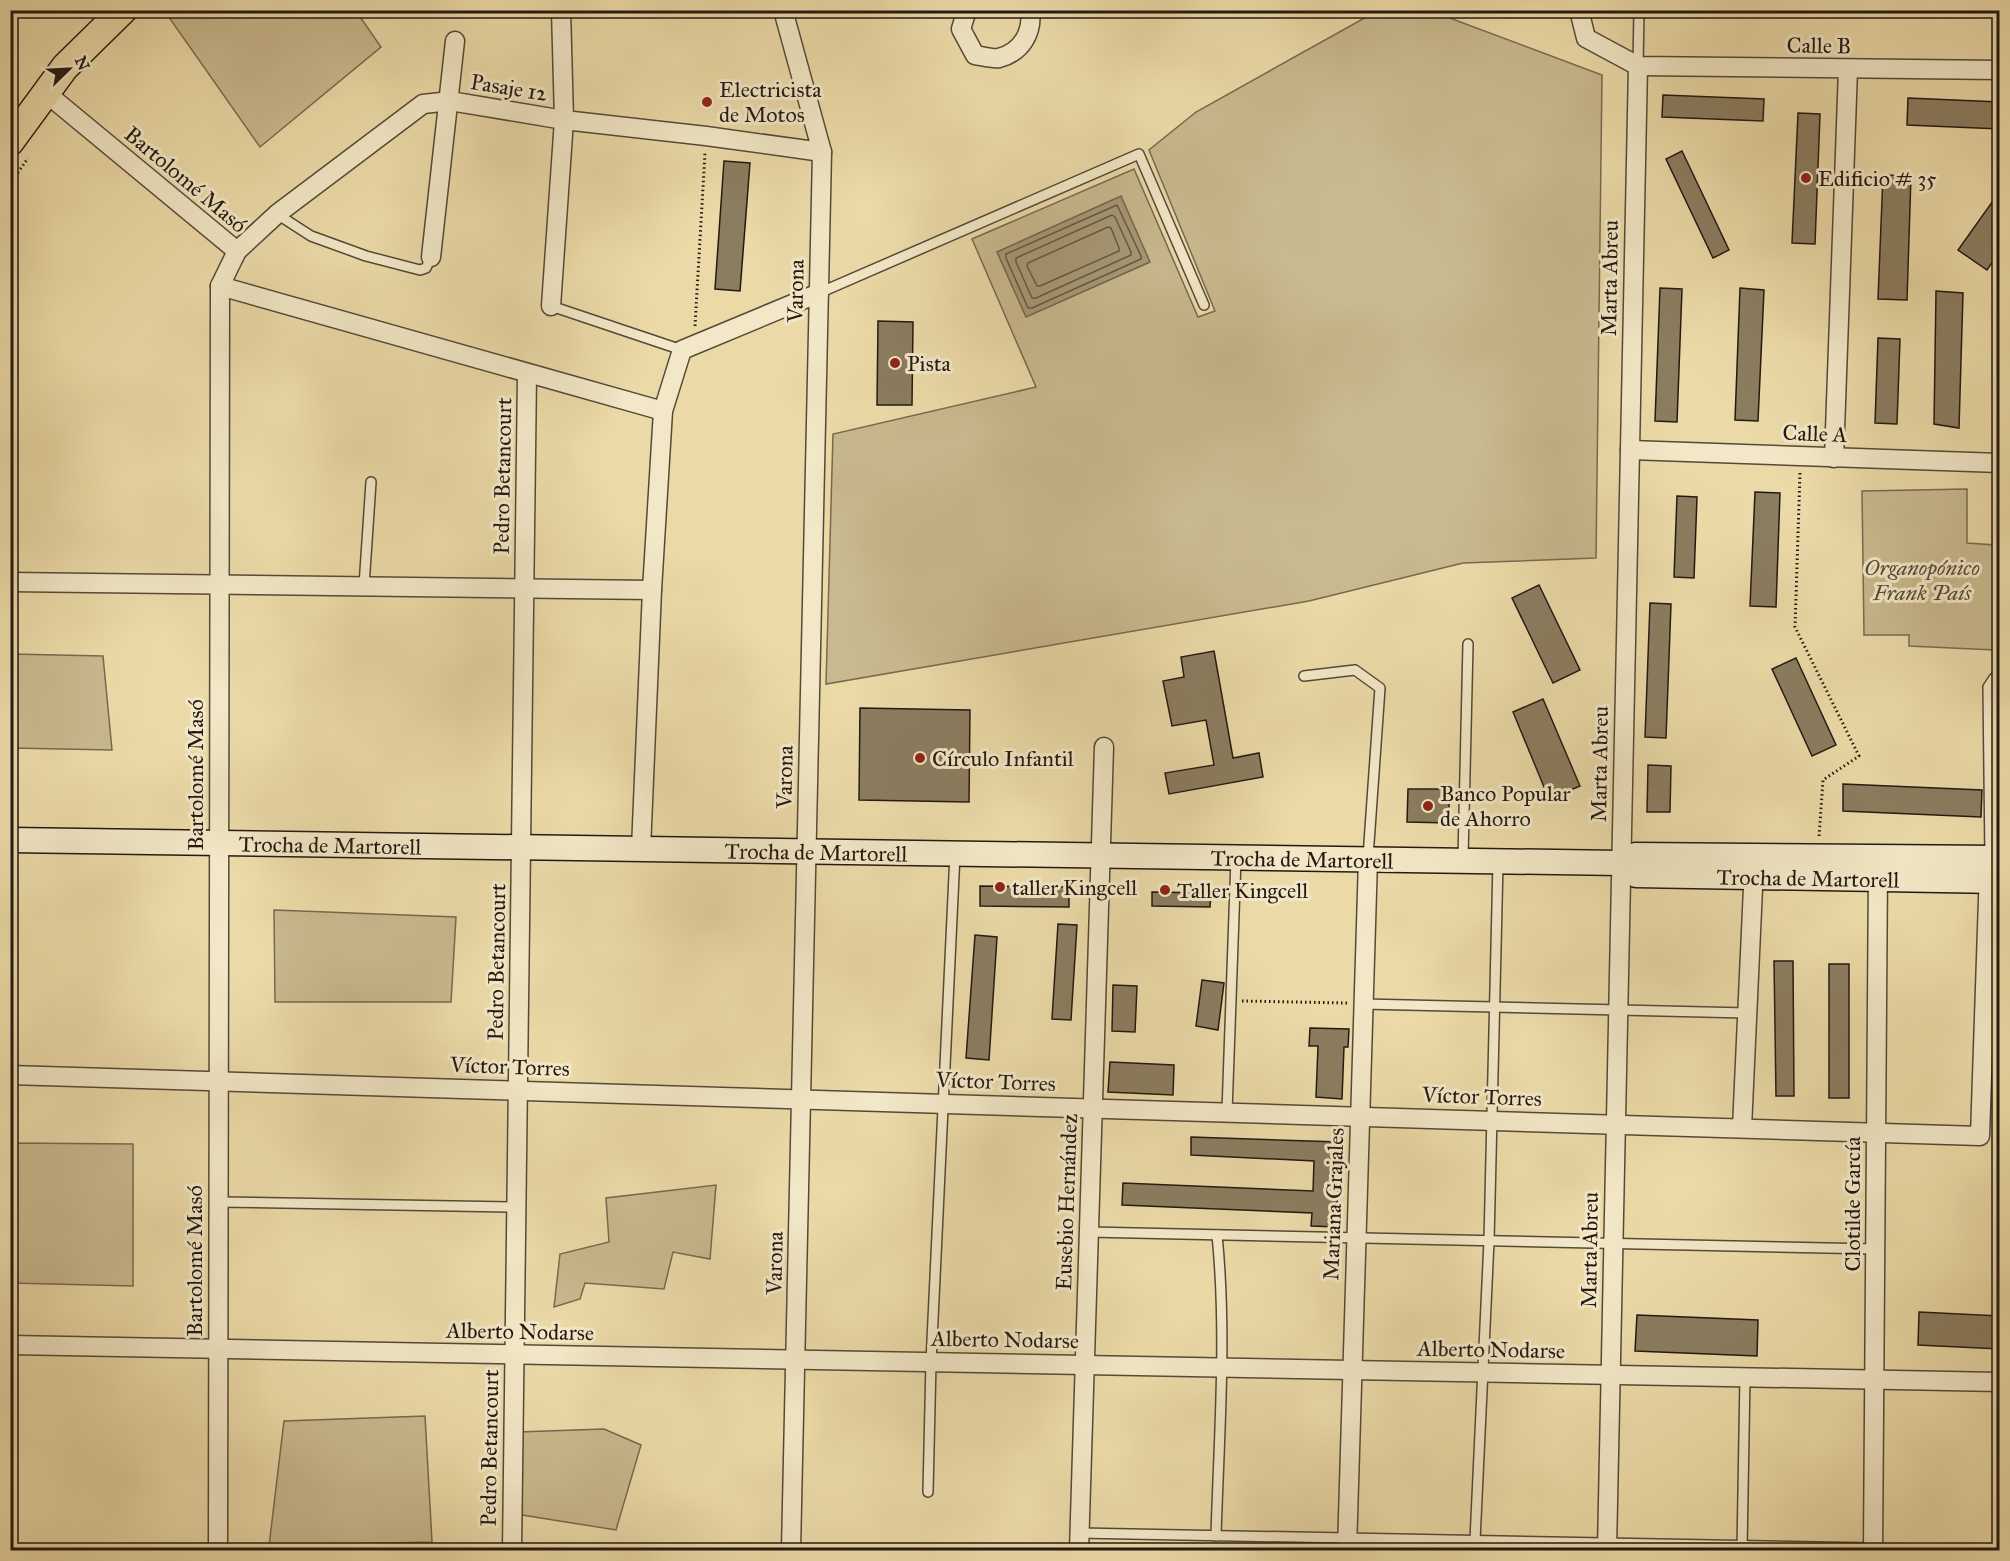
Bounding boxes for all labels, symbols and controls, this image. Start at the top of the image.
street label: Calle B [1786,31,1852,60]
north arrow [39,39,99,99]
text: N [71,53,94,74]
street label: Pasaje 12 [468,68,550,107]
place label: Electricista de Motos [719,76,822,128]
marker: Electricista de Motos [700,95,714,109]
street label: Bartolomé Masó [119,120,252,238]
place label: Edificio # 35 [1818,165,1937,192]
marker: Edificio # 35 [1799,171,1813,185]
street label: Marta Abreu [1595,219,1624,336]
street label: Varona [781,258,810,324]
place label: Pista [907,350,951,377]
marker: Pista [888,356,902,370]
street label: Pedro Betancourt [488,397,517,555]
street label: Calle A [1782,419,1848,448]
park label: Organopónico Frank País [1864,554,1980,606]
street label: Bartolomé Masó [182,699,209,851]
street label: Marta Abreu [1585,705,1614,822]
street label: Varona [770,744,799,810]
place label: Círculo Infantil [932,745,1074,772]
marker: Círculo Infantil [913,751,927,765]
place label: Banco Popular de Ahorro [1440,780,1571,832]
marker: Banco Popular de Ahorro [1421,799,1435,813]
street label: Trocha de Martorell [238,830,422,861]
street label: Trocha de Martorell [724,837,908,868]
street label: Trocha de Martorell [1210,844,1394,875]
street label: Trocha de Martorell [1716,863,1900,894]
place label: taller Kingcell [1012,874,1137,901]
place label: Taller Kingcell [1177,877,1308,904]
marker: taller Kingcell [993,880,1007,894]
street label: Pedro Betancourt [482,883,511,1041]
marker: Taller Kingcell [1158,883,1172,897]
street label: Víctor Torres [449,1051,570,1082]
street label: Víctor Torres [935,1066,1056,1097]
street label: Víctor Torres [1421,1081,1542,1112]
street label: Eusebio Hernández [1050,1113,1083,1291]
street label: Mariana Grajales [1317,1127,1350,1281]
street label: Clotilde García [1839,1136,1866,1271]
street label: Bartolomé Masó [181,1185,208,1337]
street label: Marta Abreu [1575,1191,1604,1308]
street label: Varona [760,1230,789,1296]
street label: Alberto Nodarse [445,1317,594,1346]
street label: Alberto Nodarse [930,1325,1079,1354]
street label: Alberto Nodarse [1416,1335,1565,1364]
street label: Pedro Betancourt [475,1369,504,1527]

